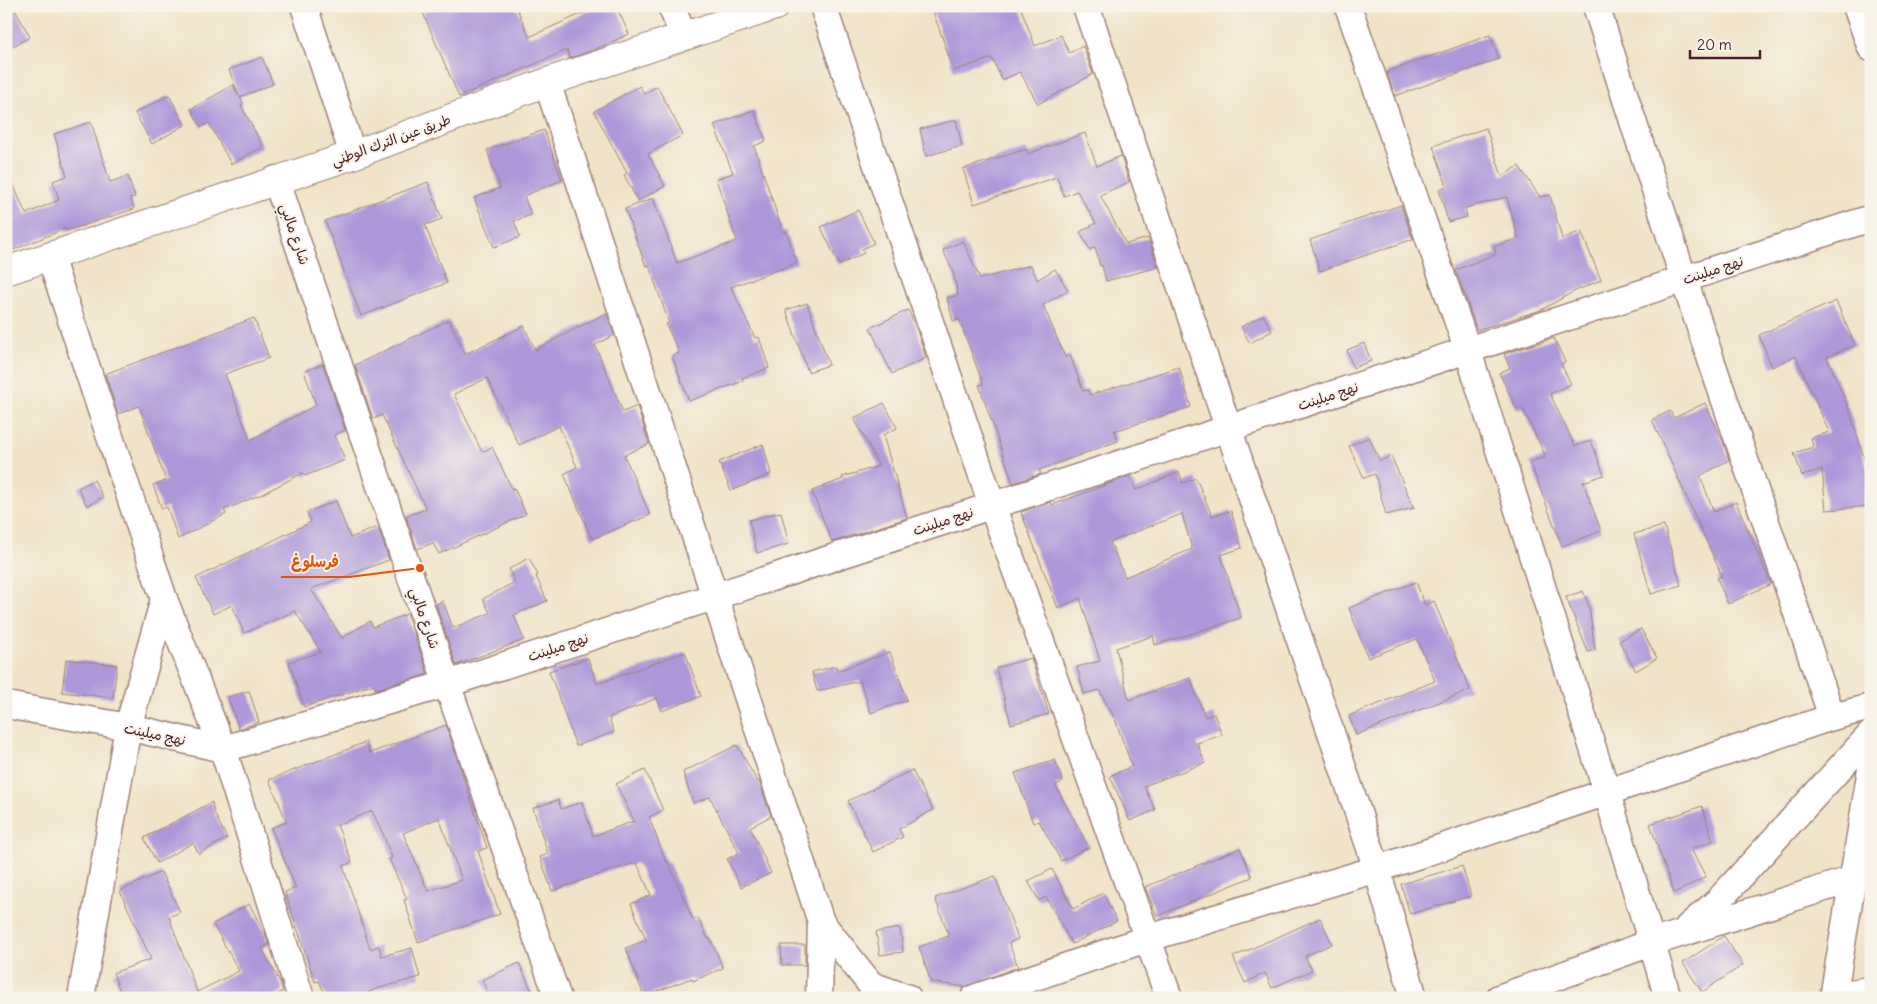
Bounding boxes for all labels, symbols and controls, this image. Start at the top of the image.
scale bar [1690,28,1760,60]
text: 20 m [1697,35,1732,54]
street label: طريق عين الترك الوطني [329,110,455,174]
street label: شارع مالبي [272,201,314,268]
street label: نهج ميلينت [1680,252,1746,289]
street label: نهج ميلينت [1295,378,1361,415]
street label: نهج ميلينت [910,503,976,540]
callout: فرسلوغ [281,547,349,577]
text: فرسلوغ [291,552,339,572]
street label: شارع مالبي [402,585,444,652]
street label: نهج ميلينت [525,629,591,666]
street label: نهج ميلينت [122,719,187,750]

